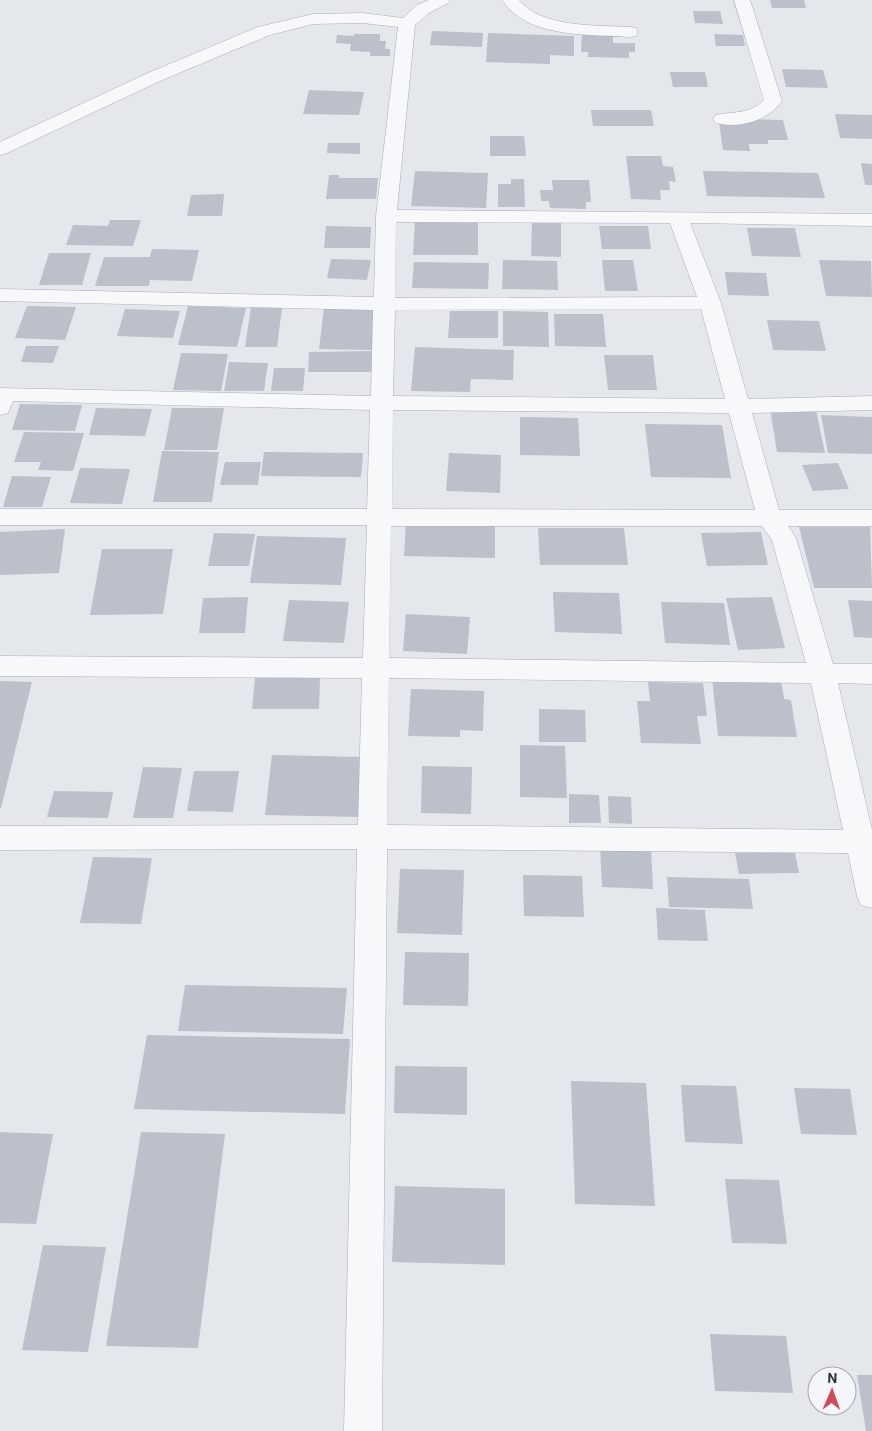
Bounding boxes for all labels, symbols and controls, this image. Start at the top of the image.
north arrow [807,1366,857,1416]
text: N [827,1370,838,1386]

